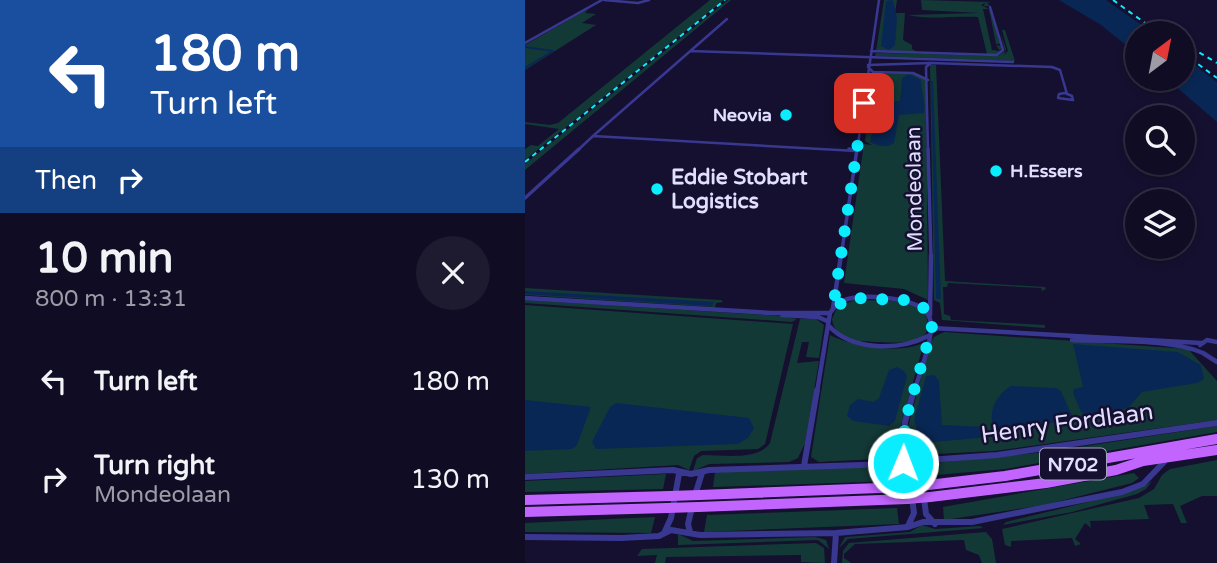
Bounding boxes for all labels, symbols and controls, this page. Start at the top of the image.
north arrow [1125,21,1195,91]
map controls [1125,21,1195,259]
text: 180 m [150,25,300,84]
icon: left [35,28,126,119]
pin [834,73,894,133]
icon: arrive [845,84,883,122]
text: Turn left [150,85,277,123]
place label: Neovia [713,104,772,126]
button: search [1125,105,1195,175]
marker: Neovia [778,107,794,123]
street label: Mondeolaan [901,126,928,252]
place label: H.Essers [1010,160,1083,182]
icon: right [111,161,149,199]
marker: H.Essers [988,163,1004,179]
text: Then [35,165,97,196]
place label: Eddie Stobart Logistics [671,165,807,214]
marker: Eddie Stobart Logistics [649,181,665,197]
button: layers [1125,189,1195,259]
text: 10 min [35,233,173,284]
button: close [416,236,490,310]
text: 800 m · 13:31 [35,285,187,313]
icon: left [35,362,73,400]
text: Turn left [94,366,197,397]
text: 180 m [410,366,490,397]
street label: Henry Fordlaan [979,397,1155,450]
position arrow [866,426,940,500]
road number: N702 [1040,449,1106,480]
text: Turn right [94,450,215,481]
icon: right [35,460,73,498]
text: 130 m [410,464,490,495]
text: Mondeolaan [94,481,231,509]

